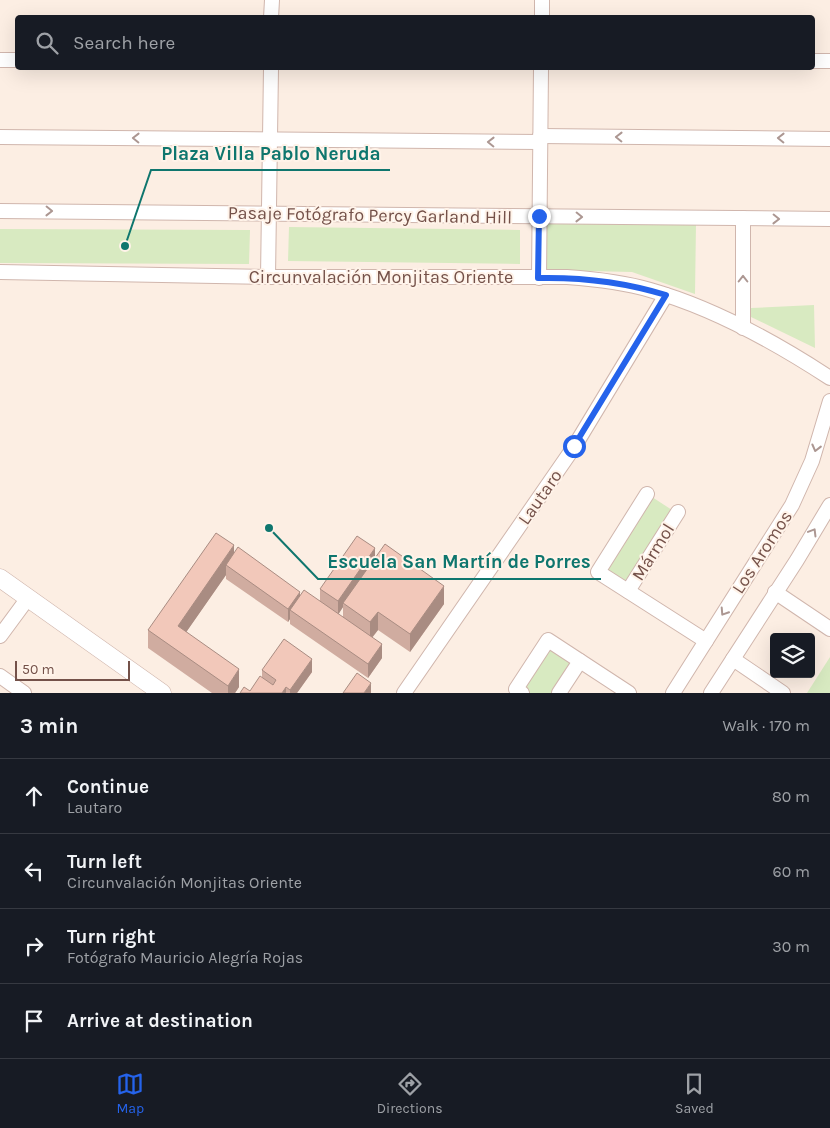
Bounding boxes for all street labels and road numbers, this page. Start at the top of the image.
street label: Pasaje Fotógrafo Percy Garland Hill [228,202,512,228]
street label: Circunvalación Monjitas Oriente [249,266,513,288]
street label: Lautaro [513,465,567,529]
street label: Los Aromos [727,506,797,598]
street label: Mármol [627,519,679,585]

